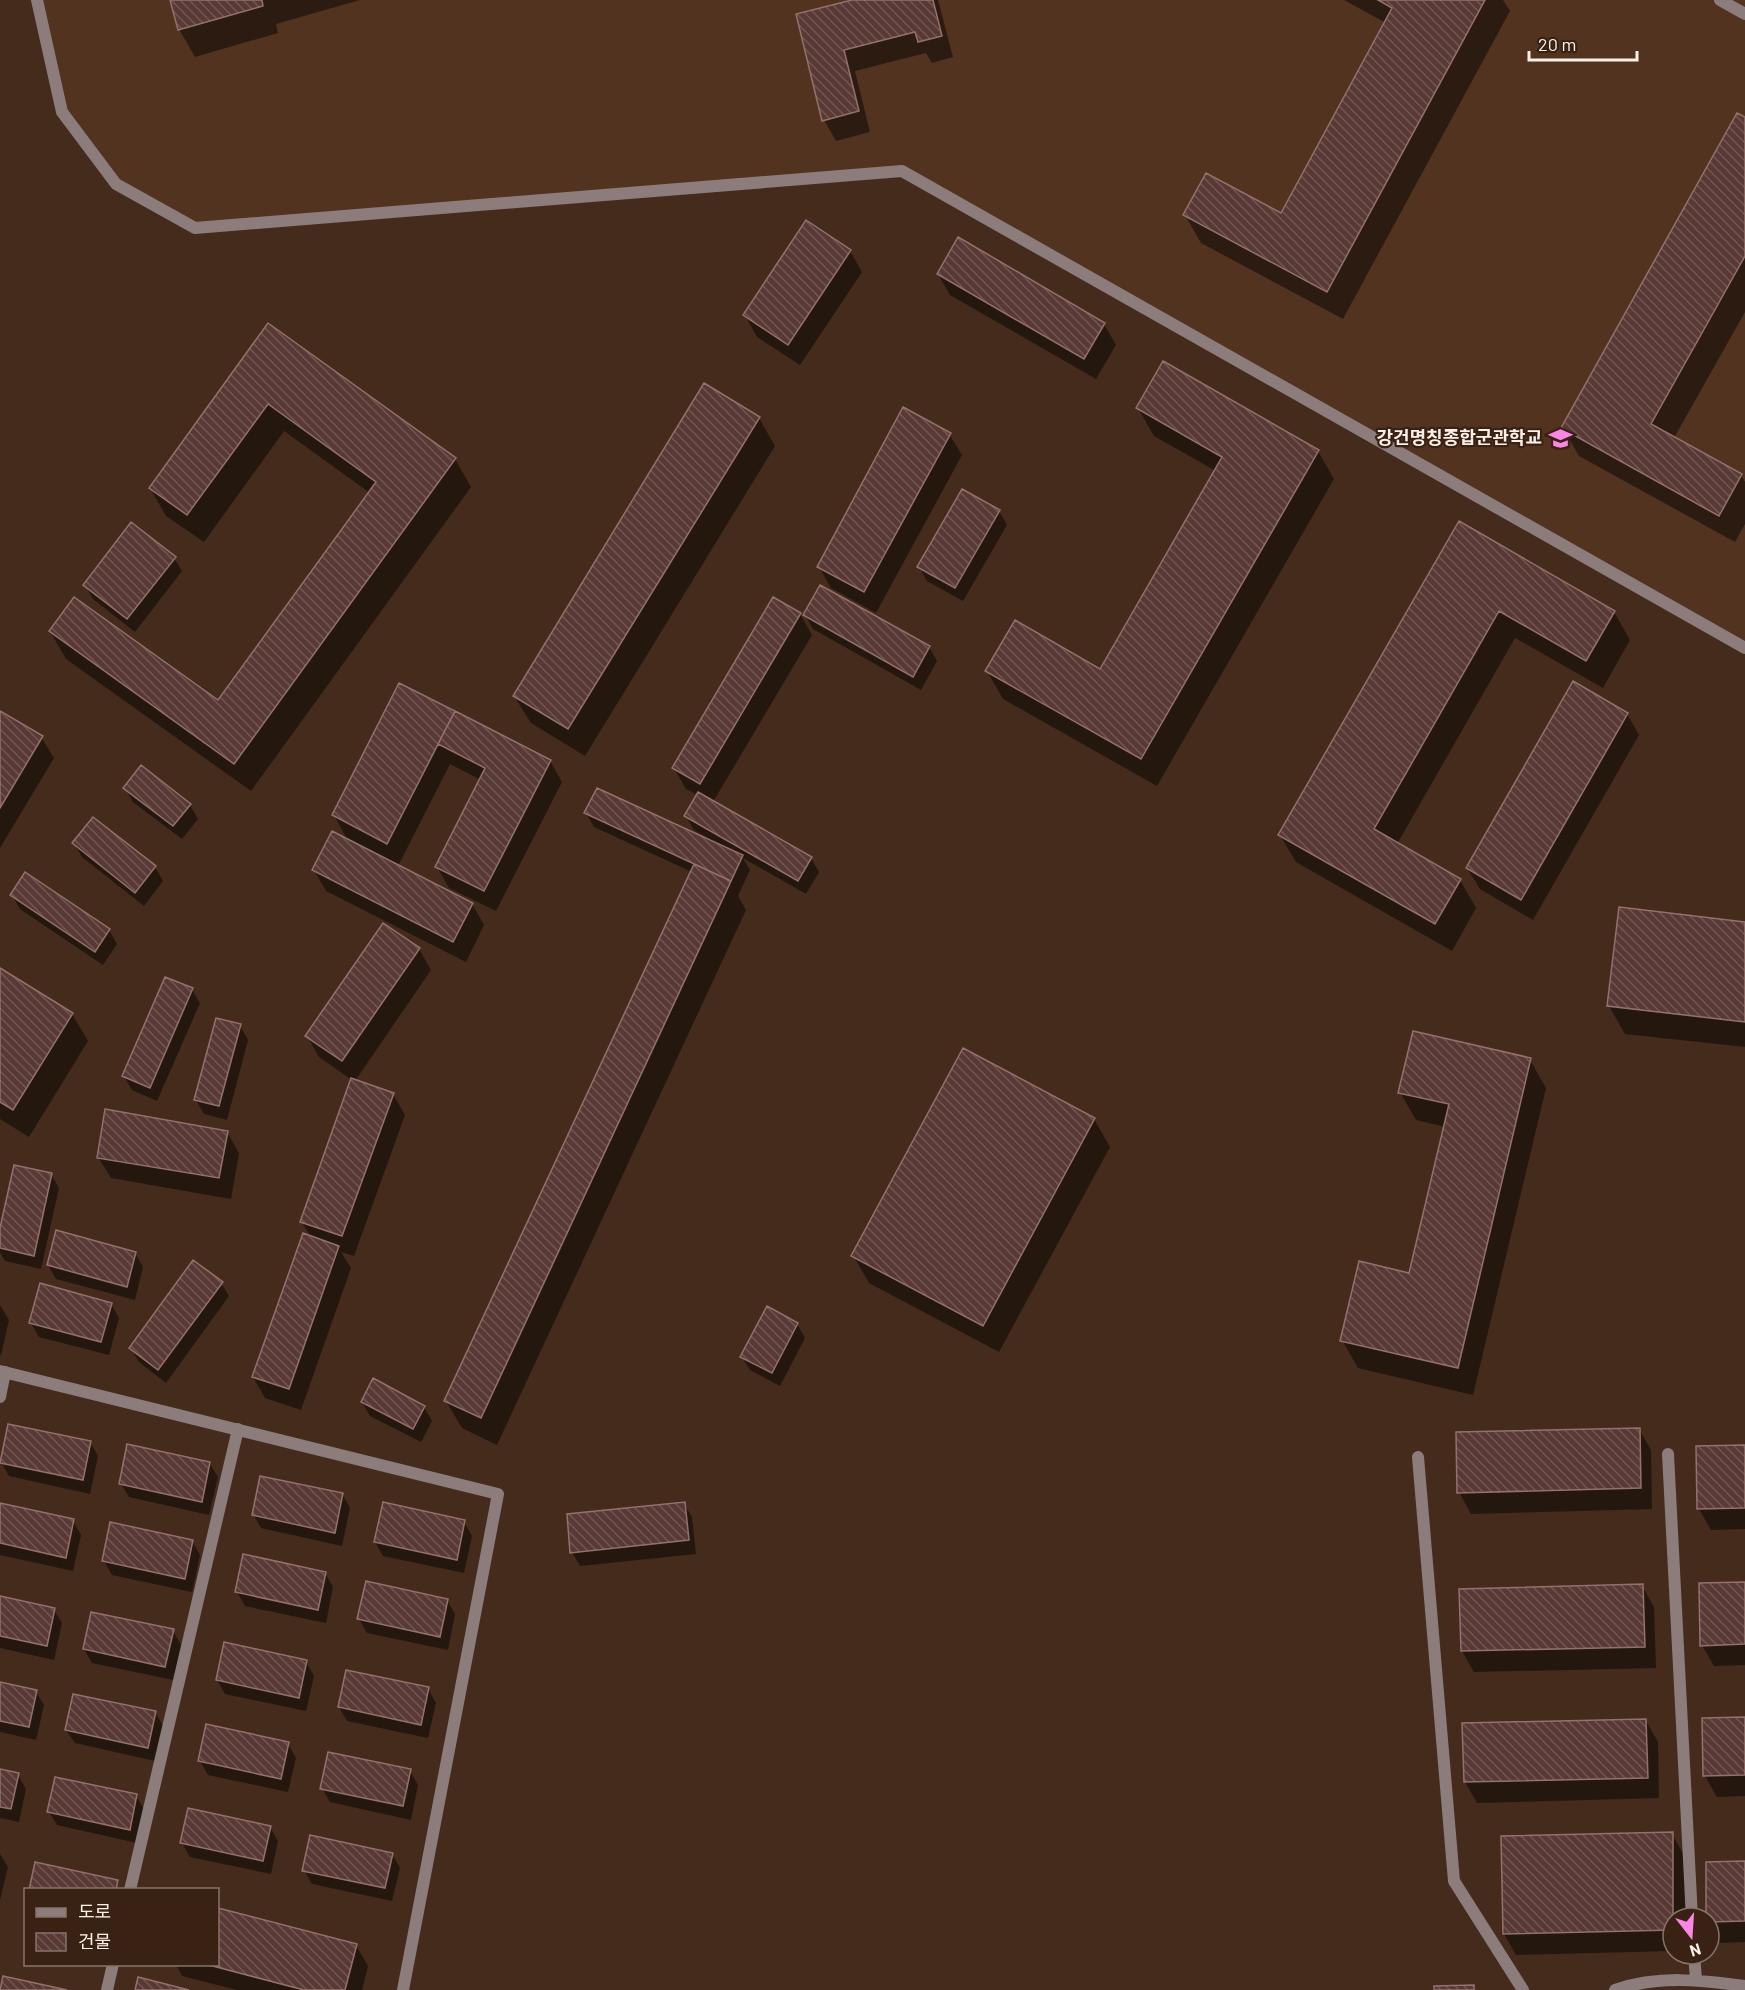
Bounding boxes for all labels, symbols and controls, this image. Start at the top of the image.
scale bar [1529,24,1637,62]
text: 20 m [1538,33,1576,55]
school or university icon: 강건명칭종합군관학교 [1547,425,1573,451]
place label: 강건명칭종합군관학교 [1376,426,1542,448]
legend [24,1888,219,1966]
text: 도로 [78,1900,111,1922]
north arrow [1661,1906,1721,1966]
text: 건물 [78,1930,111,1952]
text: N [1688,1940,1703,1961]

